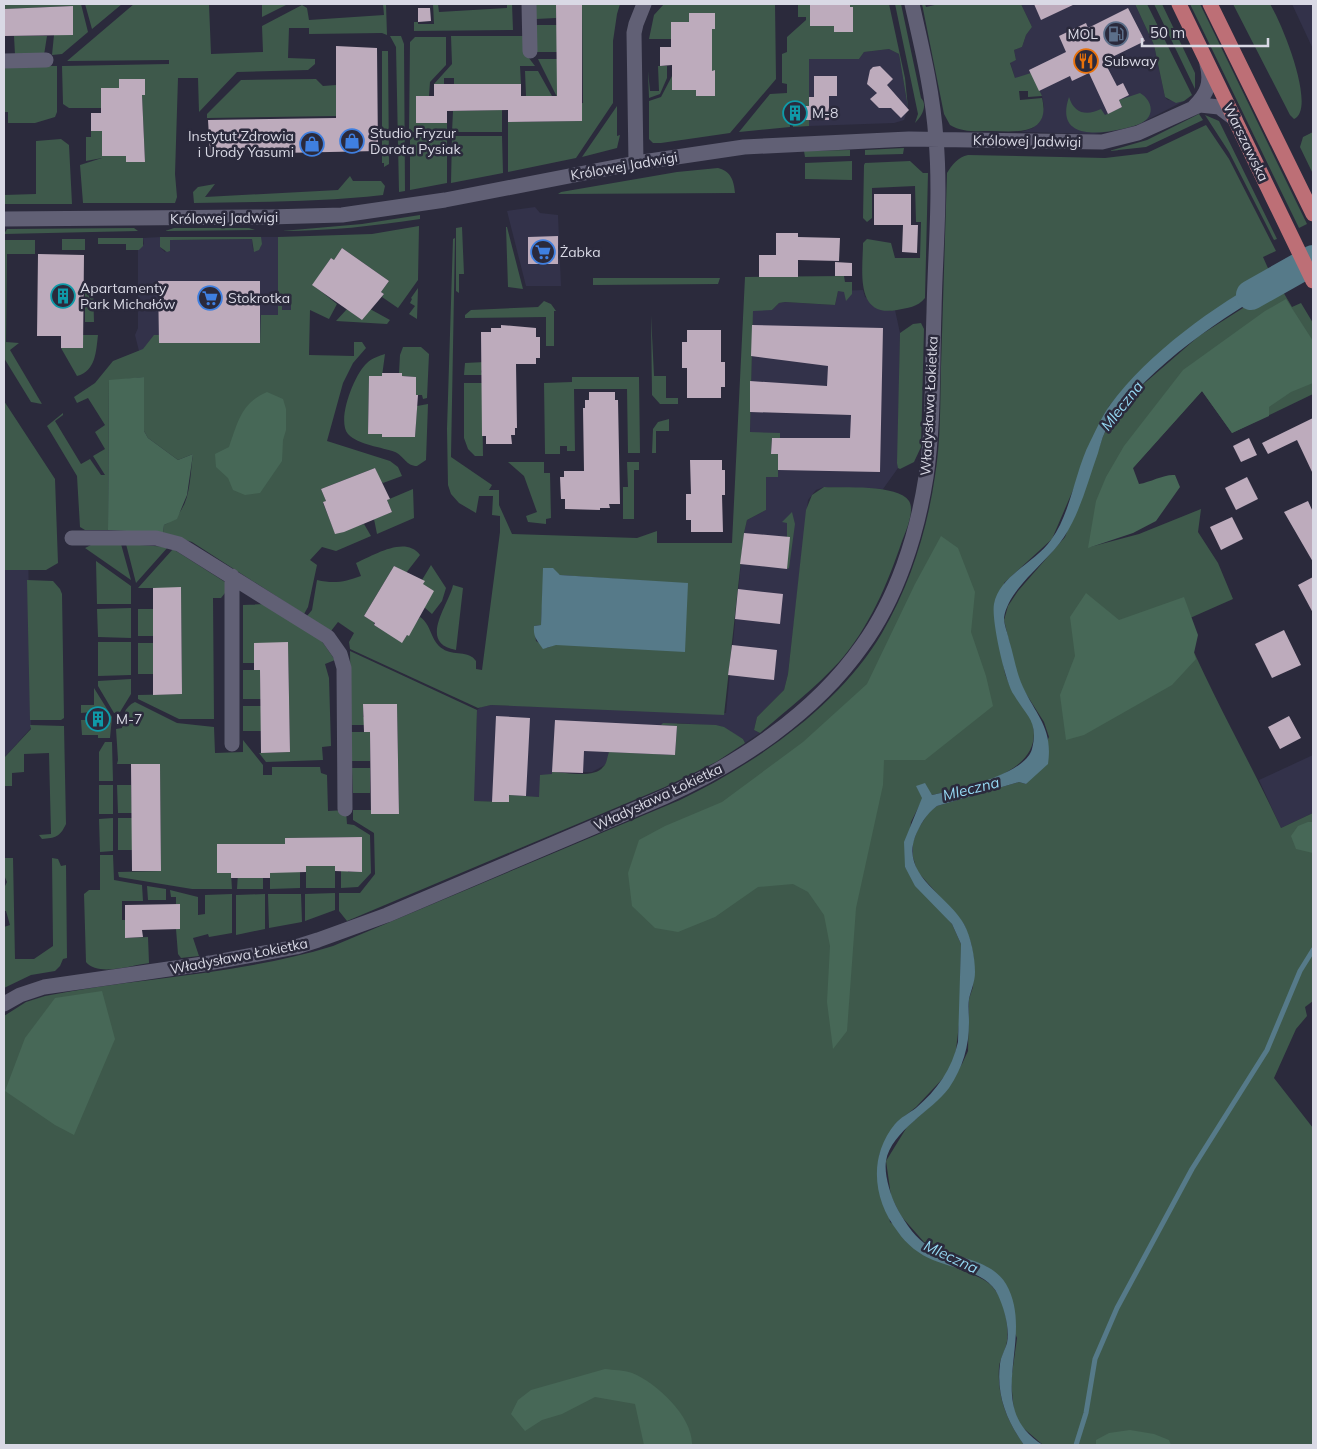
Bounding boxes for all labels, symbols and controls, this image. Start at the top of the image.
scale bar [1142,15,1268,47]
fuel station icon: MOL [1103,21,1129,47]
text: 50 m [1150,23,1185,42]
place label: MOL [1068,25,1098,43]
restaurant icon: Subway [1073,48,1099,74]
place label: Subway [1104,52,1157,70]
building icon: M-8 [782,100,808,126]
street label: Warszawska [1219,100,1273,184]
place label: M-8 [812,104,838,122]
place label: Studio Fryzur Dorota Pysiak [370,124,461,158]
place label: Instytut Zdrowia i Urody Yasumi [188,127,294,161]
shop icon: Studio Fryzur Dorota Pysiak [339,128,365,154]
shop icon: Instytut Zdrowia i Urody Yasumi [299,131,325,157]
street label: Królowej Jadwigi [973,131,1081,151]
street label: Królowej Jadwigi [569,148,679,184]
street label: Królowej Jadwigi [170,208,278,228]
supermarket icon: Żabka [530,239,556,265]
place label: Żabka [560,243,601,261]
place label: Apartamenty Park Michałów [80,279,175,313]
building icon: Apartamenty Park Michałów [50,283,76,309]
supermarket icon: Stokrotka [197,285,223,311]
place label: Stokrotka [228,289,290,307]
street label: Władysława Łokietka [916,336,942,476]
water label: Mleczna [1096,377,1147,434]
building icon: M-7 [85,706,111,732]
place label: M-7 [116,710,142,728]
street label: Władysława Łokietka [591,759,725,835]
water label: Mleczna [941,772,1001,805]
street label: Władysława Łokietka [169,934,309,978]
water label: Mleczna [921,1236,981,1277]

